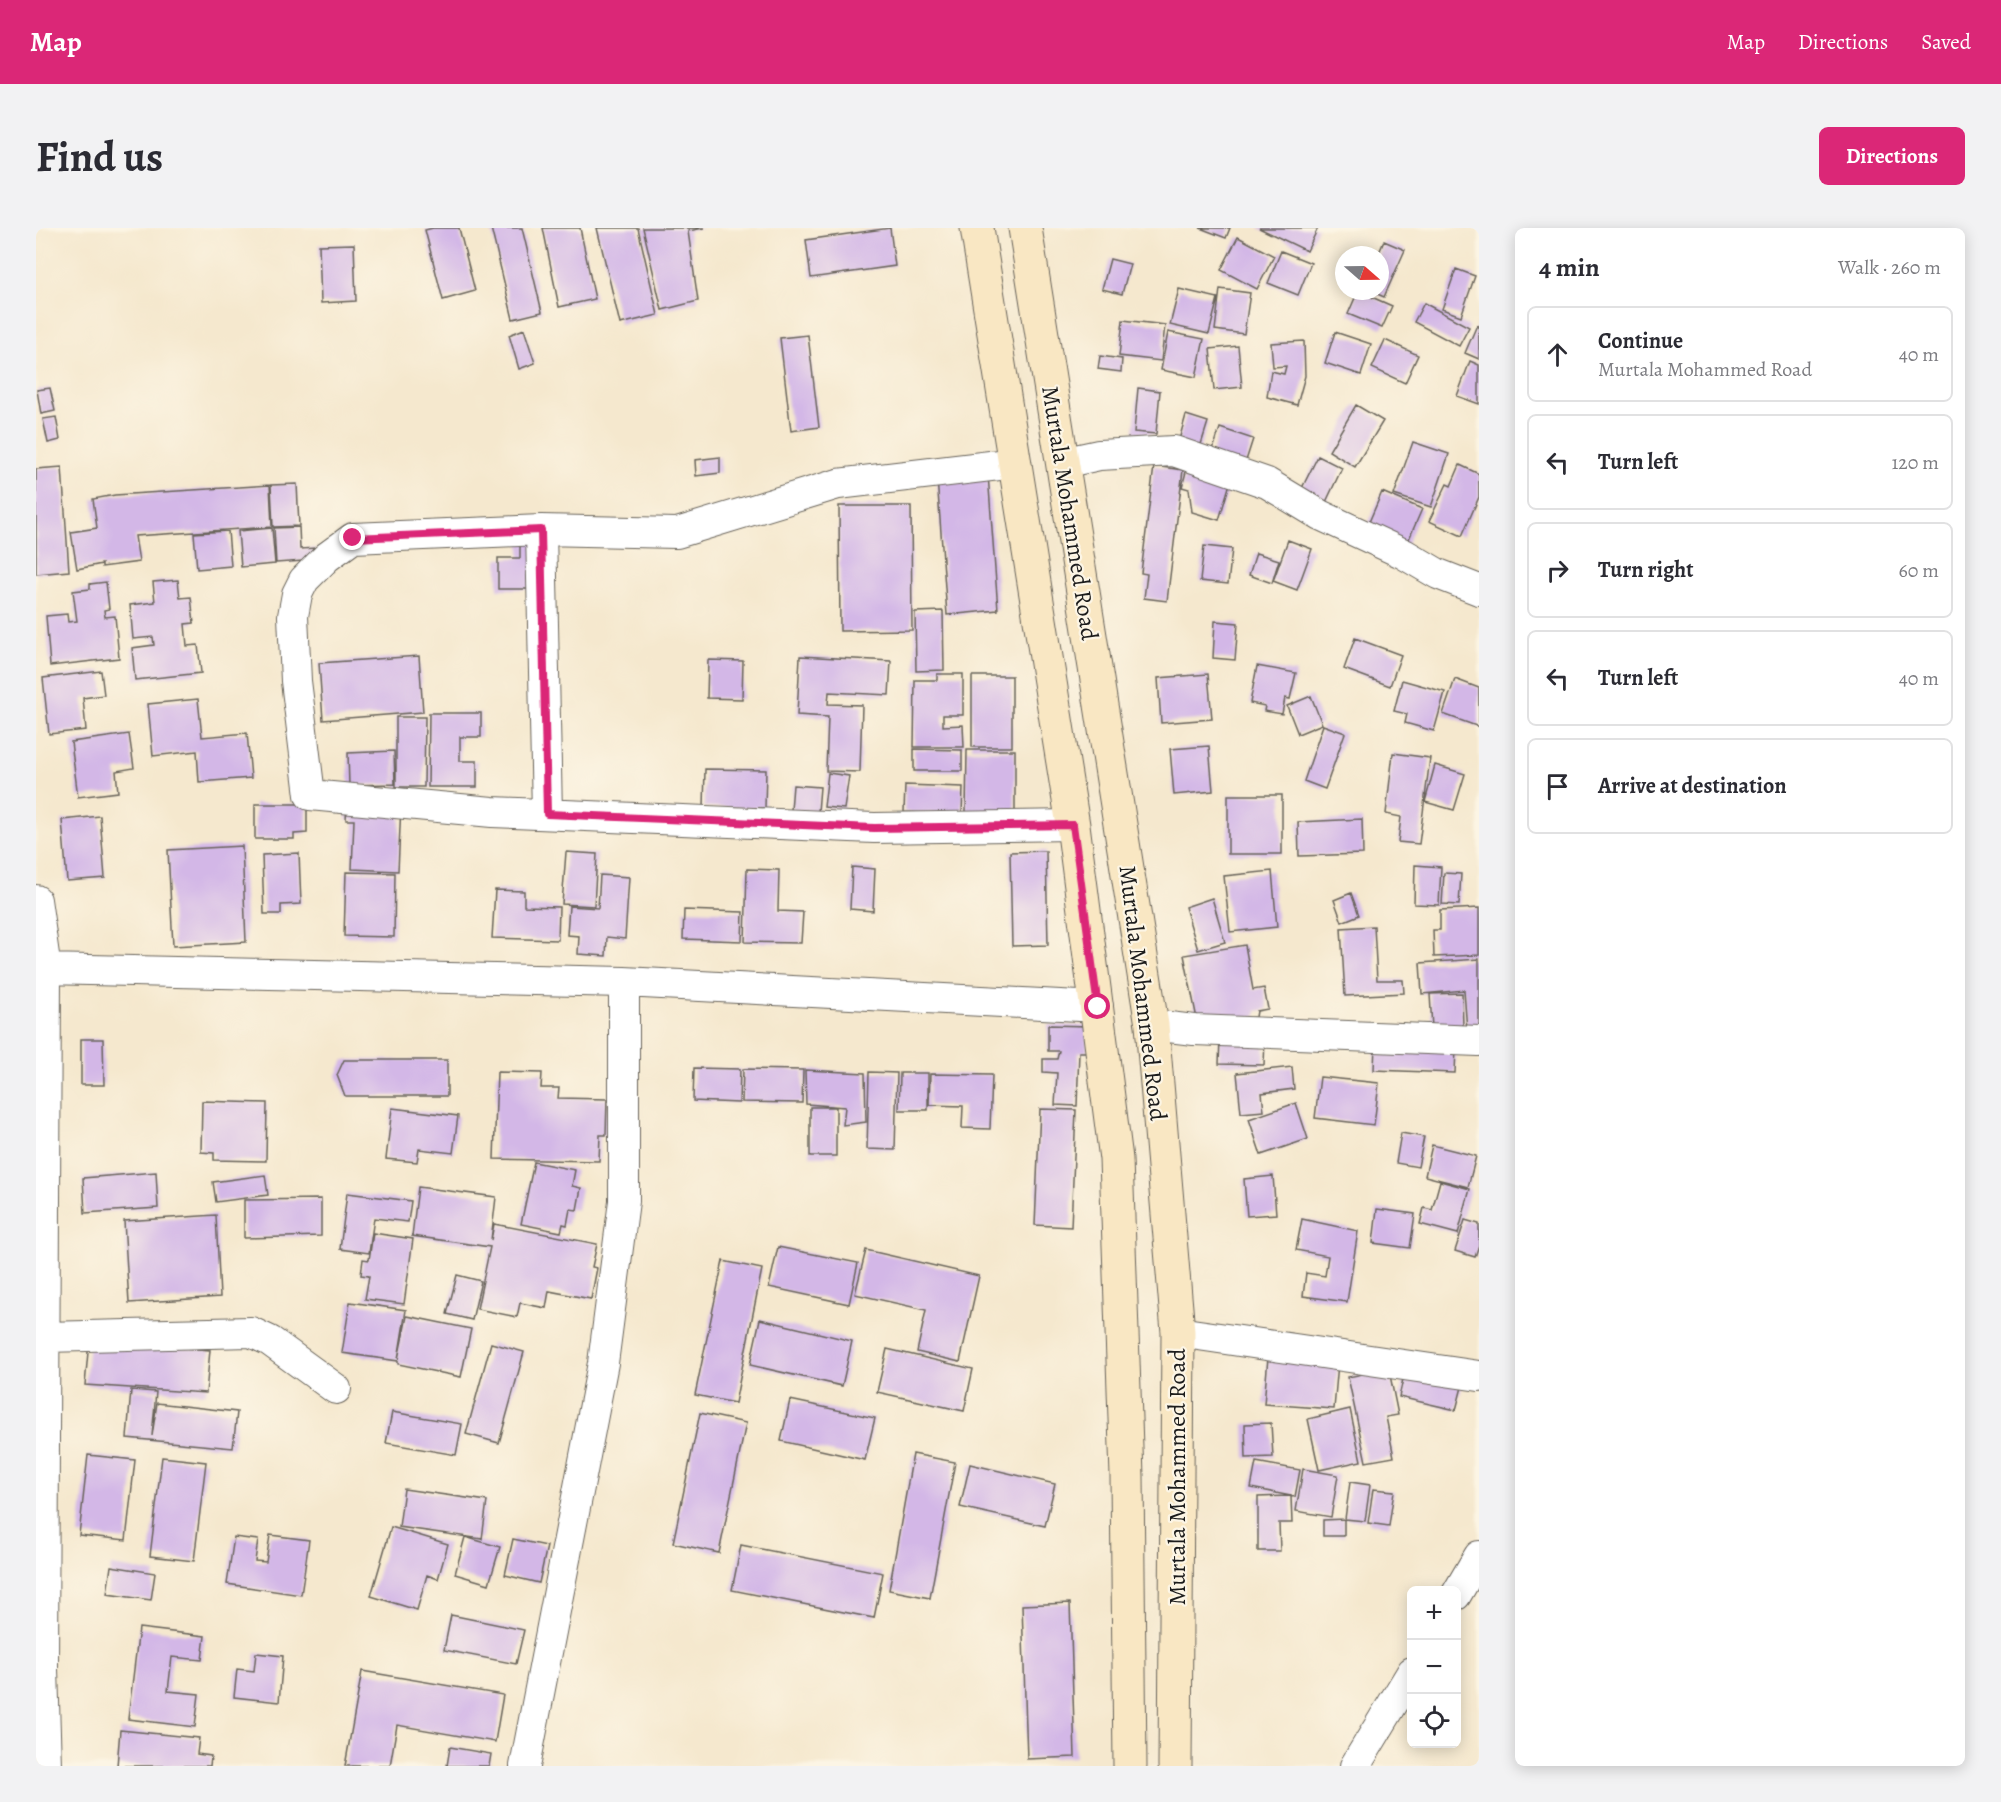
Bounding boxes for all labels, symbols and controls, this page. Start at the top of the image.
text: Map [30,23,82,61]
text: Map [1727,28,1765,56]
text: Directions [1798,28,1888,56]
text: Saved [1921,28,1971,56]
button: Directions [1819,127,1965,185]
text: Find us [36,128,163,185]
north arrow [1335,246,1389,300]
text: 4 min [1539,250,1600,285]
text: Walk · 260 m [1838,254,1941,281]
text: Continue [1598,326,1683,356]
icon: ahead [1541,338,1574,371]
text: 40 m [1899,341,1939,368]
text: Murtala Mohammed Road [1598,356,1812,383]
street label: Murtala Mohammed Road [1034,384,1106,643]
icon: left [1541,446,1574,479]
text: Turn left [1598,447,1678,477]
text: 120 m [1891,449,1939,476]
route end [339,524,365,550]
icon: right [1541,554,1574,587]
text: Turn right [1598,555,1694,585]
text: 60 m [1899,557,1939,584]
icon: left [1541,662,1574,695]
text: Turn left [1598,663,1678,693]
text: 40 m [1899,665,1939,692]
icon: arrive [1541,770,1574,803]
text: Arrive at destination [1598,771,1787,801]
street label: Murtala Mohammed Road [1111,864,1175,1123]
route start [1084,993,1110,1019]
street label: Murtala Mohammed Road [1161,1348,1193,1606]
map controls [1407,1586,1461,1748]
button: + [1407,1586,1461,1640]
button: − [1407,1640,1461,1694]
button: locate [1407,1694,1461,1748]

